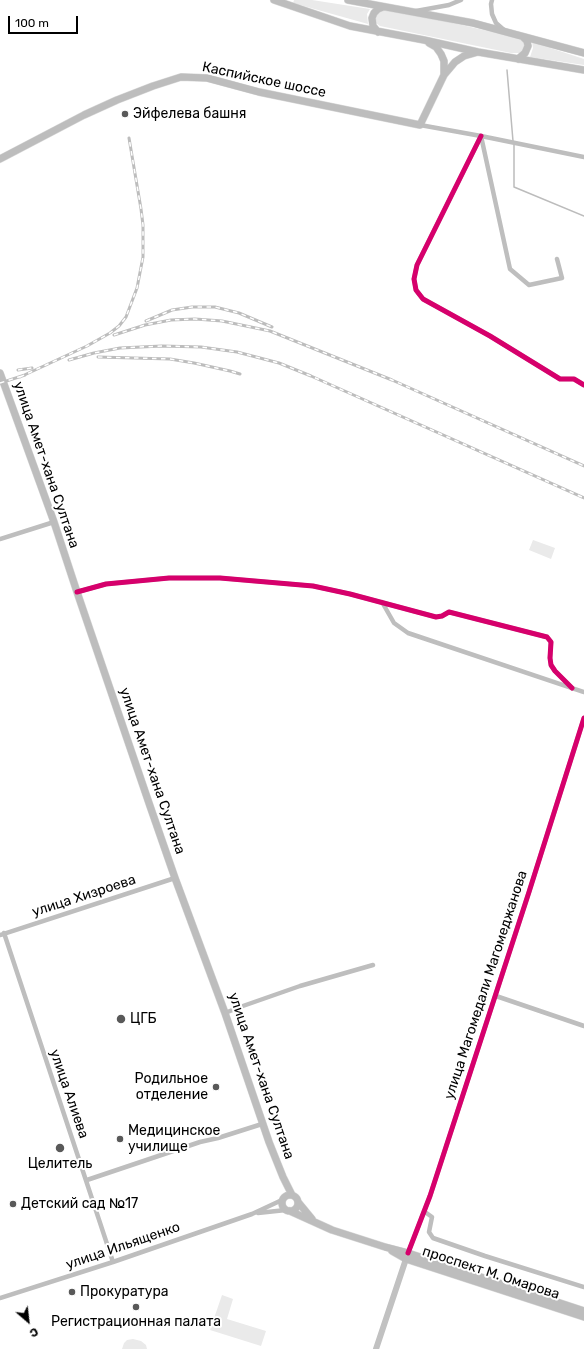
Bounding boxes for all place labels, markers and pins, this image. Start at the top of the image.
place label: Эйфелева башня [133,106,246,122]
marker: Эйфелева башня [120,109,130,119]
place label: ЦГБ [130,1011,157,1027]
marker: ЦГБ [115,1013,127,1025]
place label: Родильное отделение [135,1071,208,1104]
marker: Родильное отделение [211,1082,221,1092]
place label: Медицинское училище [128,1123,220,1156]
marker: Медицинское училище [115,1134,125,1144]
marker: Целитель [54,1142,66,1154]
place label: Целитель [28,1156,92,1172]
place label: Детский сад №17 [21,1196,138,1212]
marker: Детский сад №17 [8,1199,18,1209]
place label: Прокуратура [80,1284,169,1300]
marker: Прокуратура [67,1287,77,1297]
marker: Регистрационная палата [131,1302,141,1312]
place label: Регистрационная палата [51,1314,221,1330]

